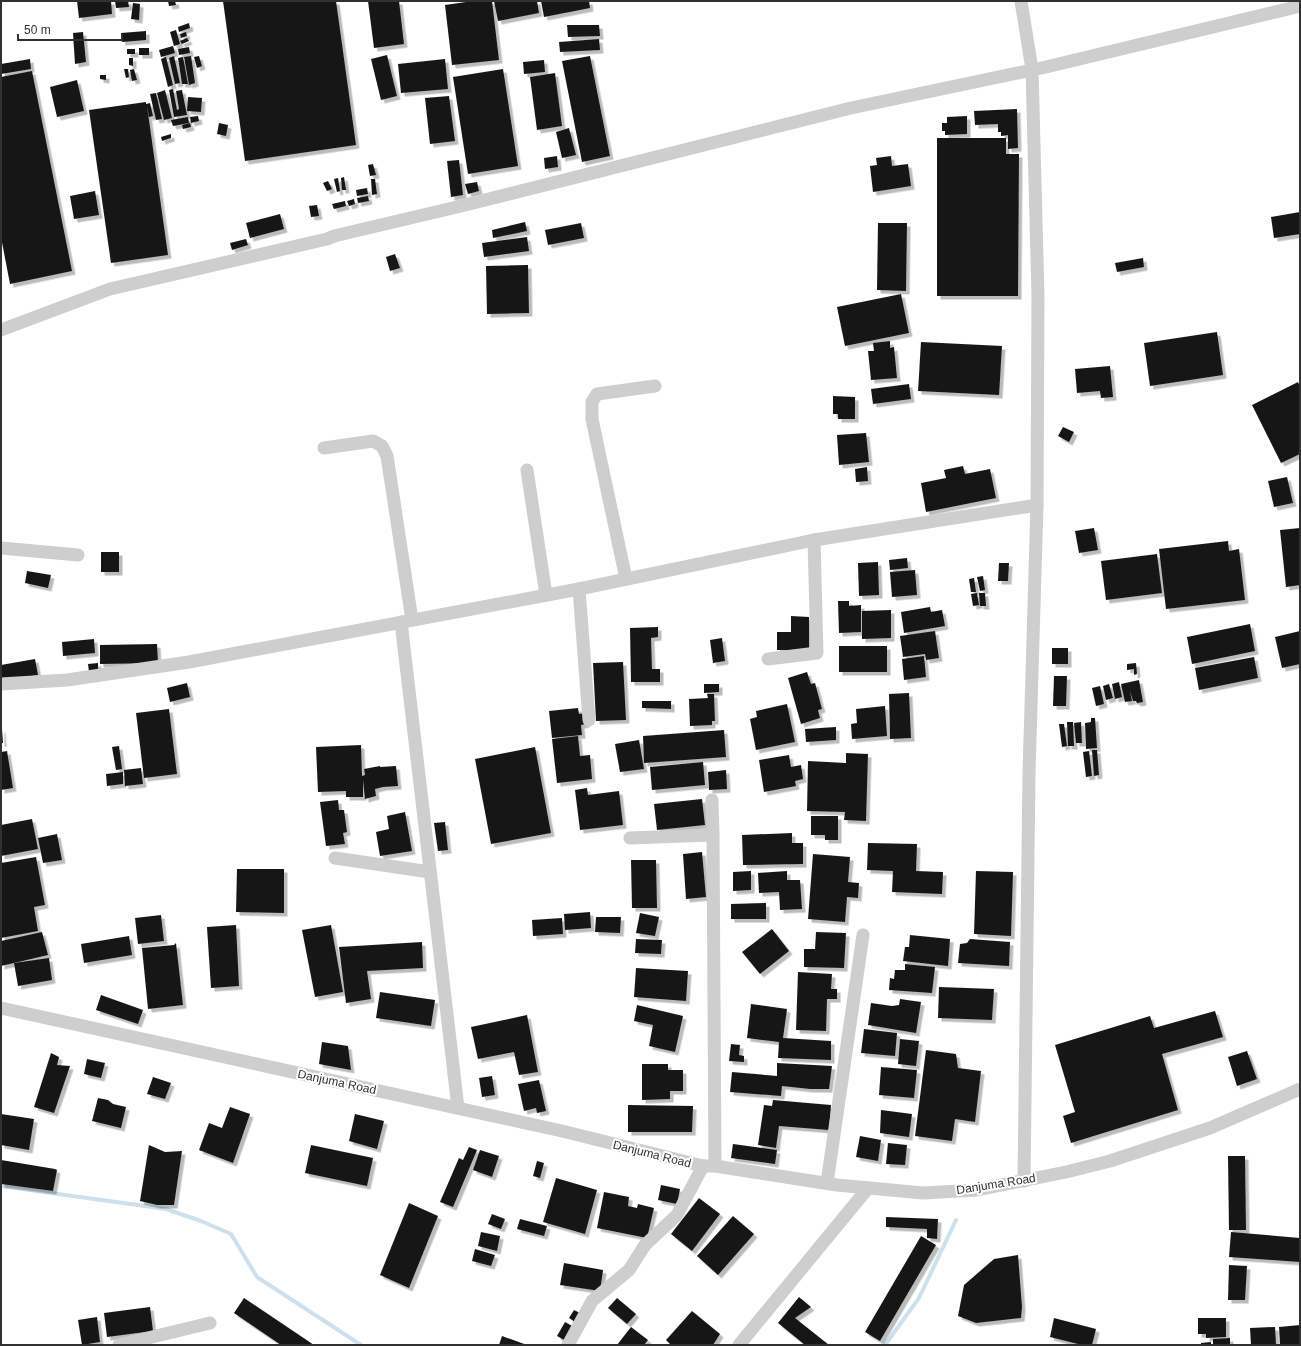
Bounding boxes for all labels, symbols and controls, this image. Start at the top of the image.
scale bar [18,16,122,42]
text: 50 m [24,23,51,37]
street label: Danjuma Road [296,1067,378,1097]
street label: Danjuma Road [611,1138,693,1170]
street label: Danjuma Road [955,1171,1037,1197]

